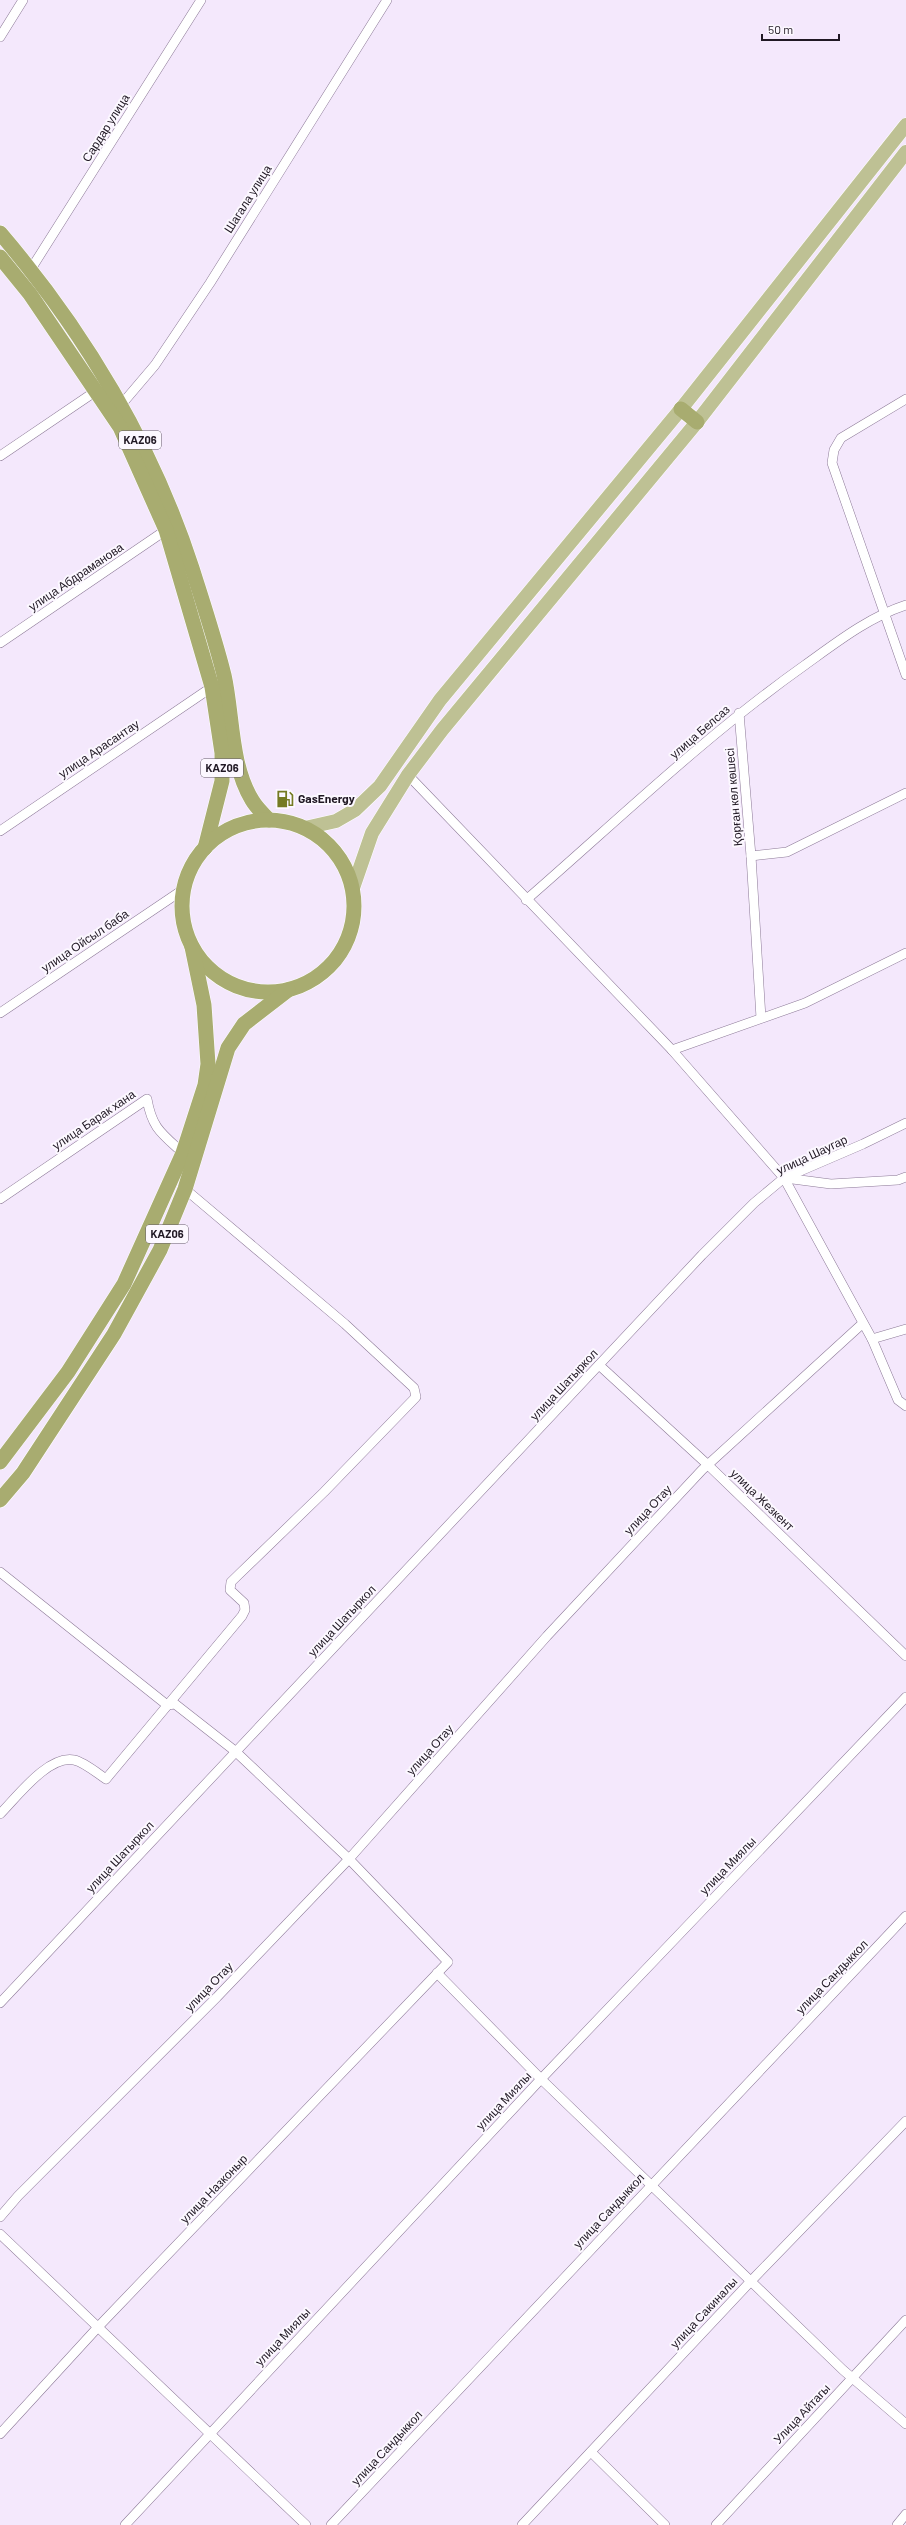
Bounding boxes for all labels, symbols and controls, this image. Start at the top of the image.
scale bar [762,16,839,42]
text: 50 m [768,22,793,36]
street label: Сардар улица [79,91,133,165]
street label: Шагала улица [221,162,275,236]
road number: KАZ06 [119,431,161,449]
street label: улица Абдраманова [25,539,126,614]
street label: улица Белсаз [667,701,733,762]
street label: улица Арасантау [56,716,142,781]
street label: Қорған көл көшесі [722,747,745,847]
road number: KАZ06 [201,759,243,777]
fuel station icon: GasEnergy [275,789,295,809]
place label: GasEnergy [298,791,355,805]
street label: улица Ойсыл баба [38,906,131,975]
street label: улица Барак хана [49,1086,138,1153]
street label: улица Шаугар [774,1131,850,1177]
road number: KАZ06 [146,1225,188,1243]
street label: улица Шатыркол [527,1346,601,1424]
street label: улица Жезкент [727,1466,798,1534]
street label: улица Отау [621,1482,674,1538]
street label: улица Шатыркол [305,1582,379,1660]
street label: улица Отау [403,1721,456,1778]
street label: улица Шатыркол [83,1818,157,1896]
street label: улица Миялы [696,1834,759,1898]
street label: улица Сандыккол [792,1936,871,2017]
street label: улица Отау [181,1959,236,2014]
street label: улица Миялы [473,2068,534,2133]
street label: улица Назконыр [177,2151,251,2226]
street label: улица Сандыккол [570,2170,647,2251]
street label: улица Сакиналы [667,2274,740,2351]
street label: улица Миялы [252,2304,313,2369]
street label: Улица Айтагы [770,2381,833,2447]
street label: улица Сандыккол [348,2407,425,2488]

